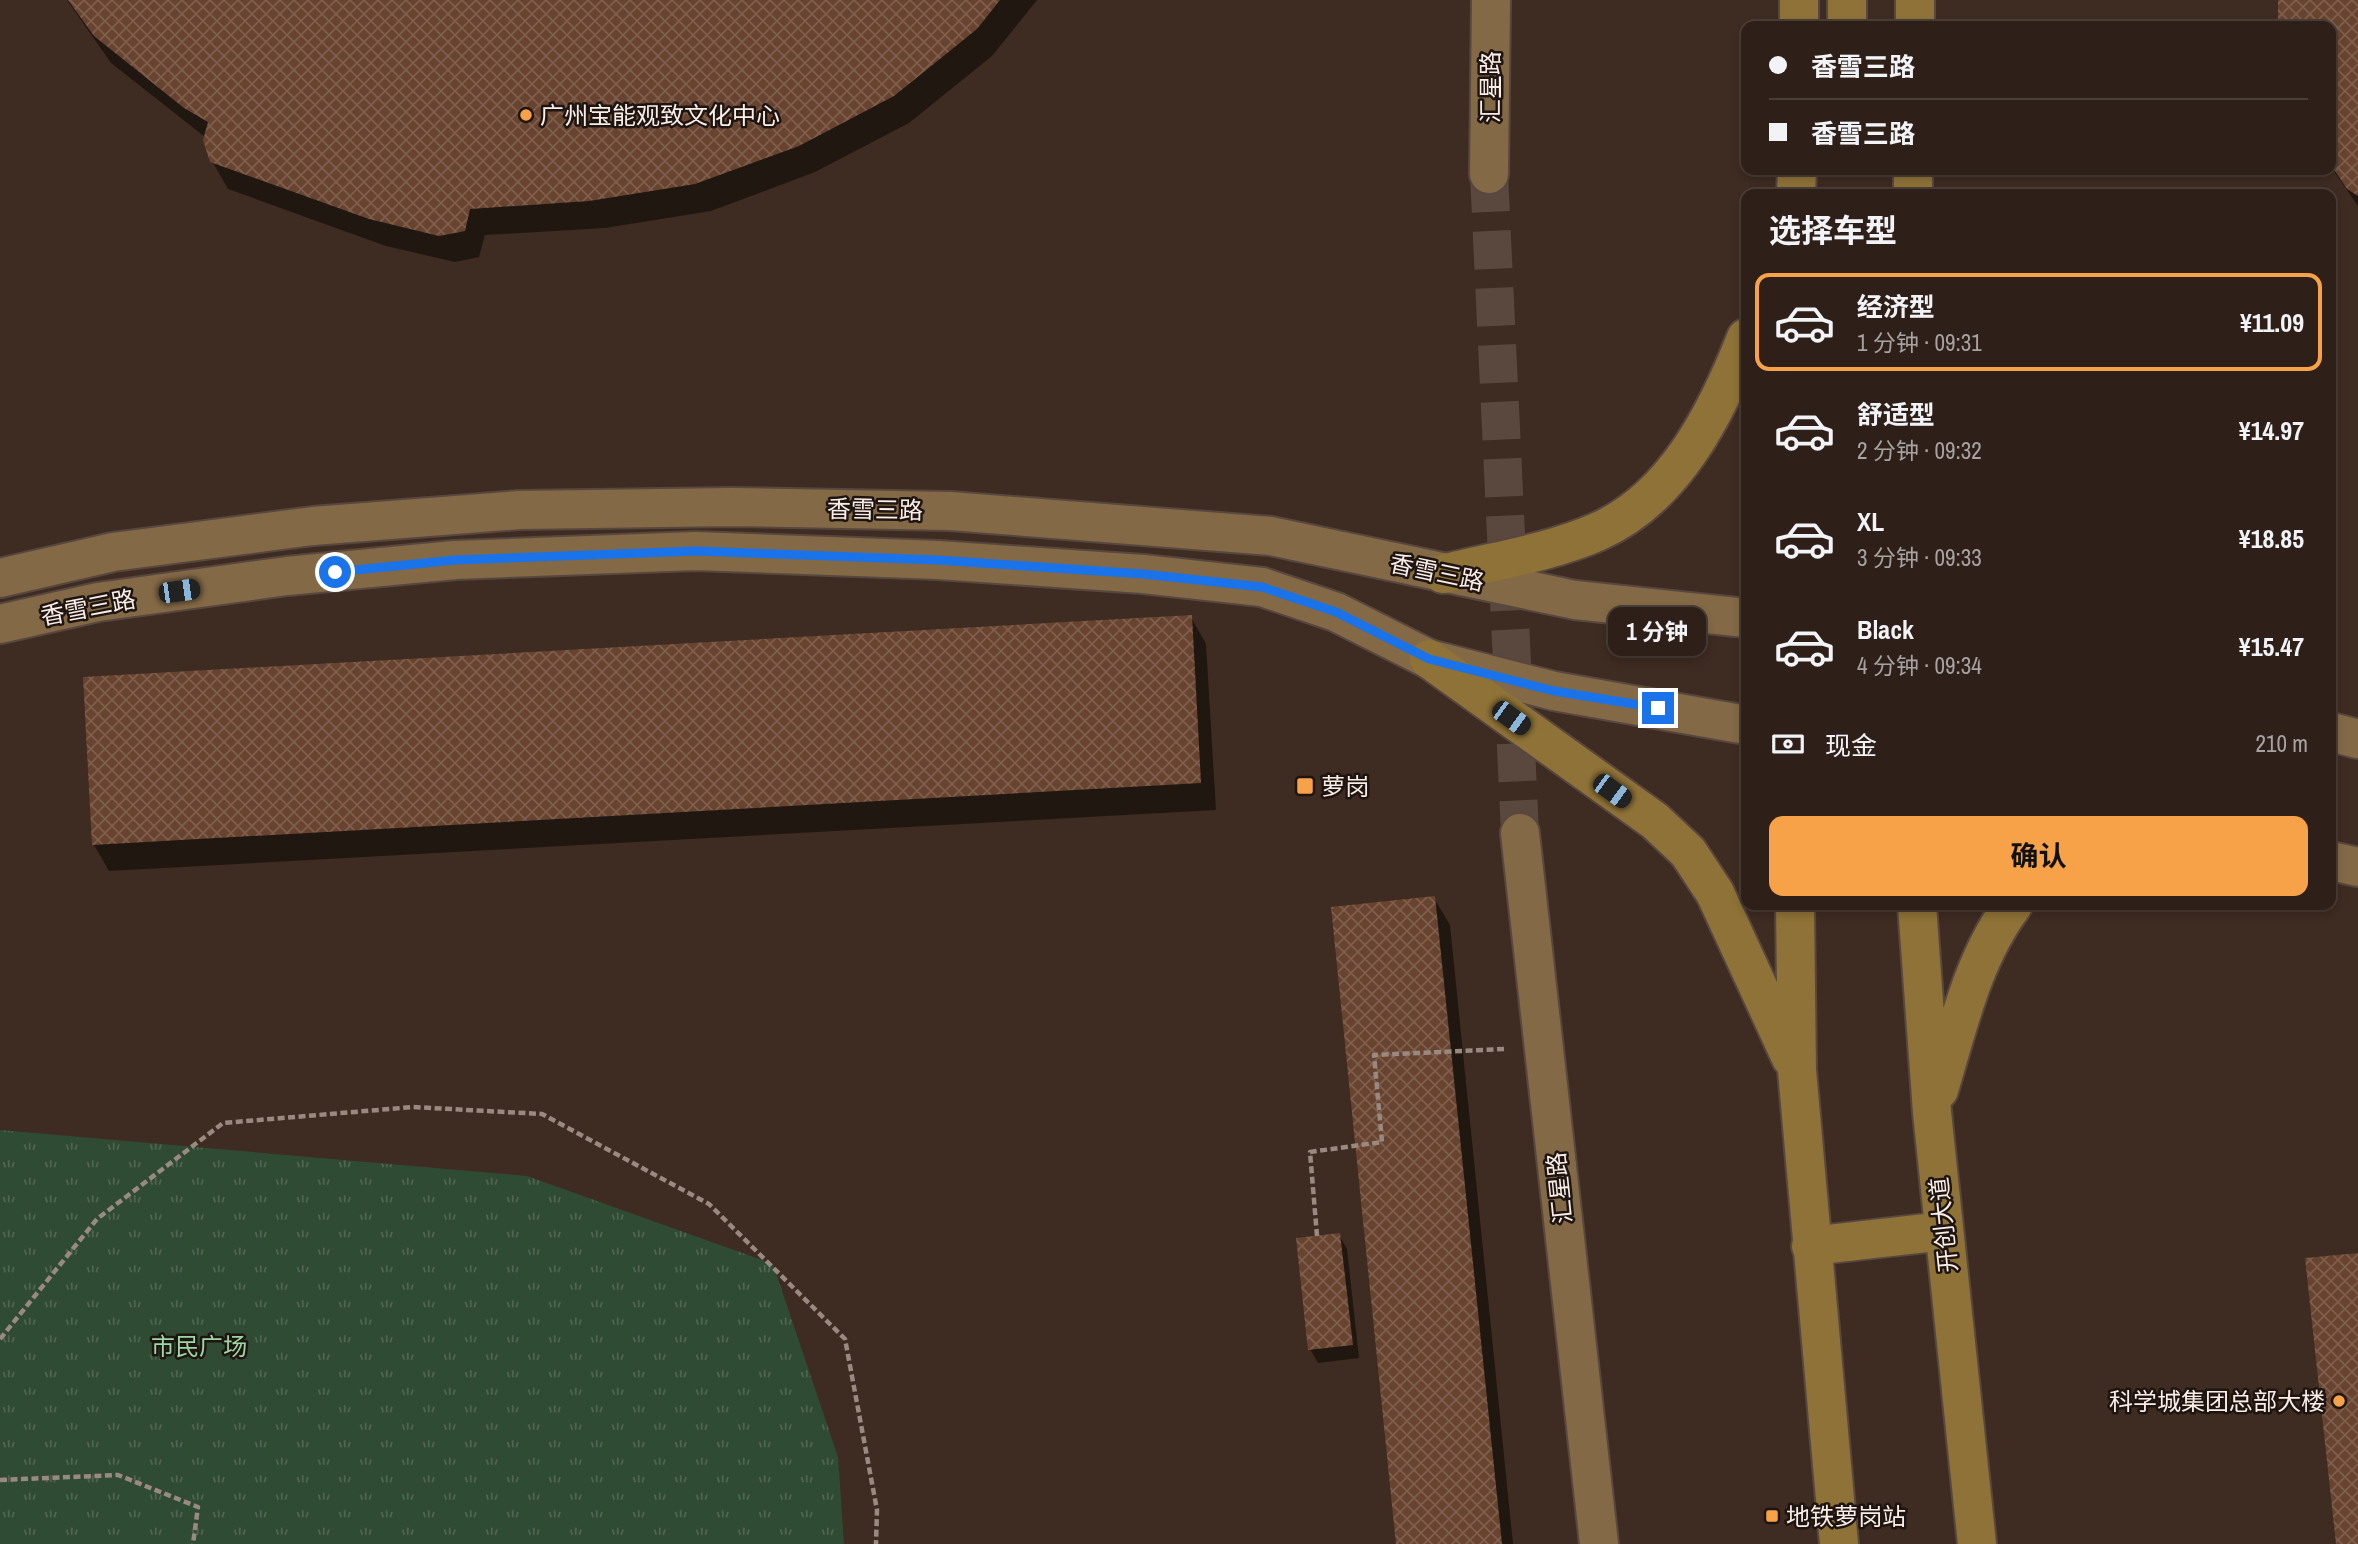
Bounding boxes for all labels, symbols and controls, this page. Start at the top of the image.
text: 香雪三路 [1811,49,1915,84]
street label: 汇星路 [1474,51,1506,123]
place label: 广州宝能观致文化中心 [540,99,780,131]
marker: 广州宝能观致文化中心 [518,107,534,123]
text: 香雪三路 [1811,116,1915,151]
text: 选择车型 [1769,209,1897,252]
text: 经济型 [1857,289,1935,324]
icon: car [1773,291,1836,354]
text: ¥11.09 [2240,305,2304,340]
text: 1 分钟 · 09:31 [1857,327,1982,358]
text: 舒适型 [1857,397,1935,432]
icon: car [1773,399,1836,462]
text: ¥14.97 [2239,413,2304,448]
text: 2 分钟 · 09:32 [1857,435,1982,466]
street label: 香雪三路 [827,492,923,526]
text: XL [1857,504,1884,539]
icon: car [1773,507,1836,570]
text: ¥18.85 [2239,521,2304,556]
text: 3 分钟 · 09:33 [1857,542,1982,573]
street label: 香雪三路 [1387,546,1487,598]
route start [319,556,351,588]
car [157,578,202,604]
street label: 香雪三路 [38,582,138,632]
callout: 1 分钟 [1609,606,1707,656]
text: Black [1857,612,1914,647]
icon: car [1773,615,1836,678]
text: 1 分钟 [1626,616,1688,647]
text: ¥15.47 [2239,629,2304,664]
text: 4 分钟 · 09:34 [1857,650,1982,681]
route end [1642,692,1674,724]
car [1488,697,1535,739]
icon: cash [1769,725,1807,763]
text: 现金 [1825,728,1877,763]
text: 210 m [2256,728,2308,759]
place label: 萝岗 [1321,770,1369,802]
car [1589,770,1636,812]
marker: 萝岗 [1295,776,1315,796]
button: 确认 [1769,816,2308,896]
street label: 汇星路 [1539,1151,1579,1225]
street label: 开创大道 [1922,1176,1964,1274]
park label: 市民广场 [151,1330,247,1362]
place label: 科学城集团总部大楼 [2109,1385,2325,1417]
marker: 科学城集团总部大楼 [2331,1393,2347,1409]
place label: 地铁萝岗站 [1786,1500,1906,1532]
marker: 地铁萝岗站 [1764,1508,1780,1524]

